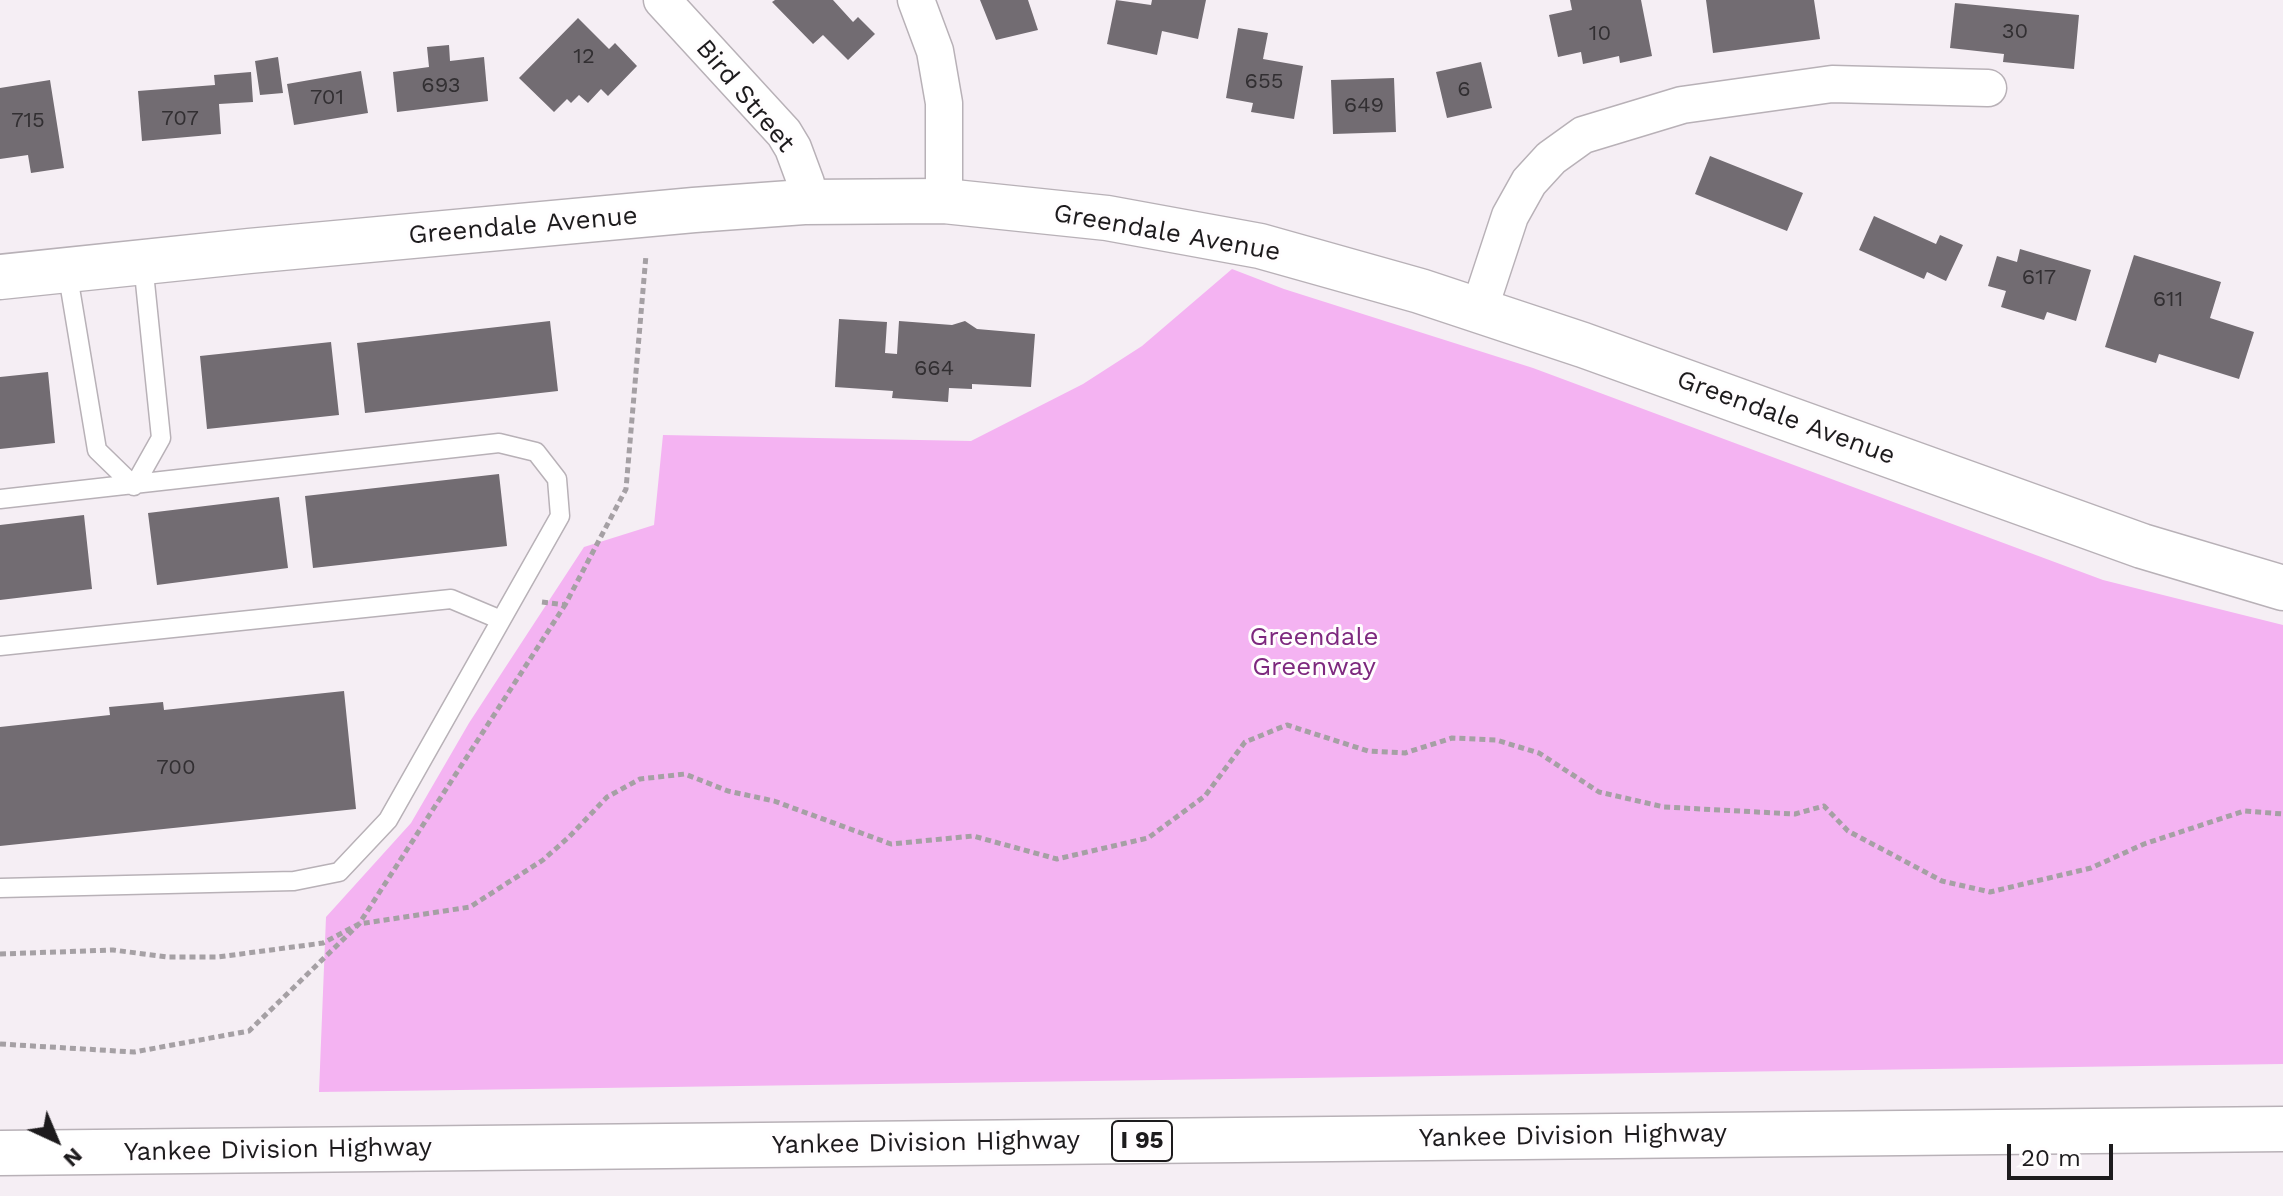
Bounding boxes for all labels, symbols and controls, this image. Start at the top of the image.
house number: 30 [2002,19,2028,45]
house number: 10 [1589,21,1611,47]
street label: Bird Street [689,33,801,159]
house number: 12 [573,44,595,70]
house number: 655 [1245,69,1283,95]
house number: 693 [421,73,461,99]
house number: 6 [1457,77,1471,103]
house number: 701 [310,85,344,111]
house number: 649 [1344,93,1384,119]
house number: 707 [161,106,199,132]
house number: 715 [11,108,45,134]
street label: Greendale Avenue [1051,198,1283,268]
street label: Greendale Avenue [407,200,639,252]
house number: 617 [2022,265,2056,291]
house number: 611 [2153,287,2183,313]
house number: 664 [914,356,954,382]
street label: Greendale Avenue [1673,364,1899,472]
park label: Greendale Greenway [1249,621,1379,682]
house number: 700 [156,755,196,781]
north arrow [16,1100,96,1180]
street label: Yankee Division Highway [1419,1118,1727,1154]
road number: I 95 [1112,1121,1172,1161]
street label: Yankee Division Highway [772,1125,1080,1161]
scale bar [2011,1128,2117,1178]
street label: Yankee Division Highway [124,1132,432,1168]
text: N [58,1143,88,1172]
text: 20 m [2021,1144,2081,1172]

